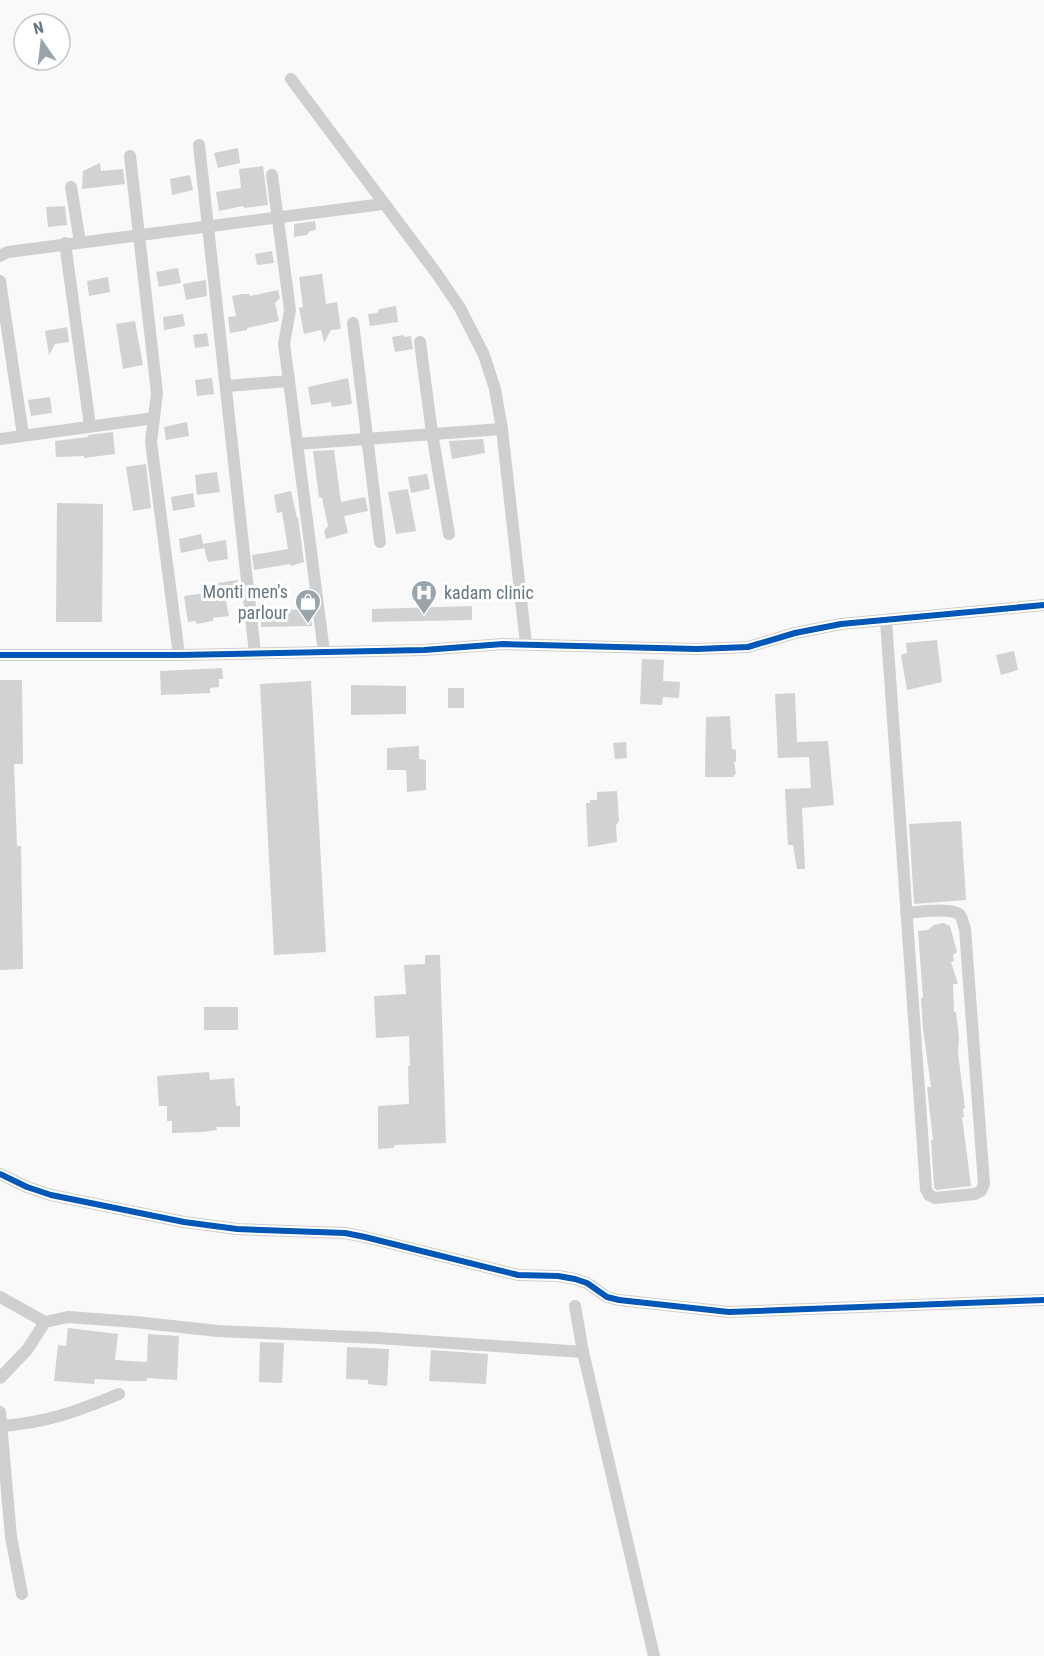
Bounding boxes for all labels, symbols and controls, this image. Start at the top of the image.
north arrow [12,12,72,72]
text: N [31,18,46,38]
hospital icon: kadam clinic [409,578,439,616]
place label: Monti men's parlour [203,581,289,623]
place label: kadam clinic [444,582,534,603]
shop icon: Monti men's parlour [293,587,323,625]

